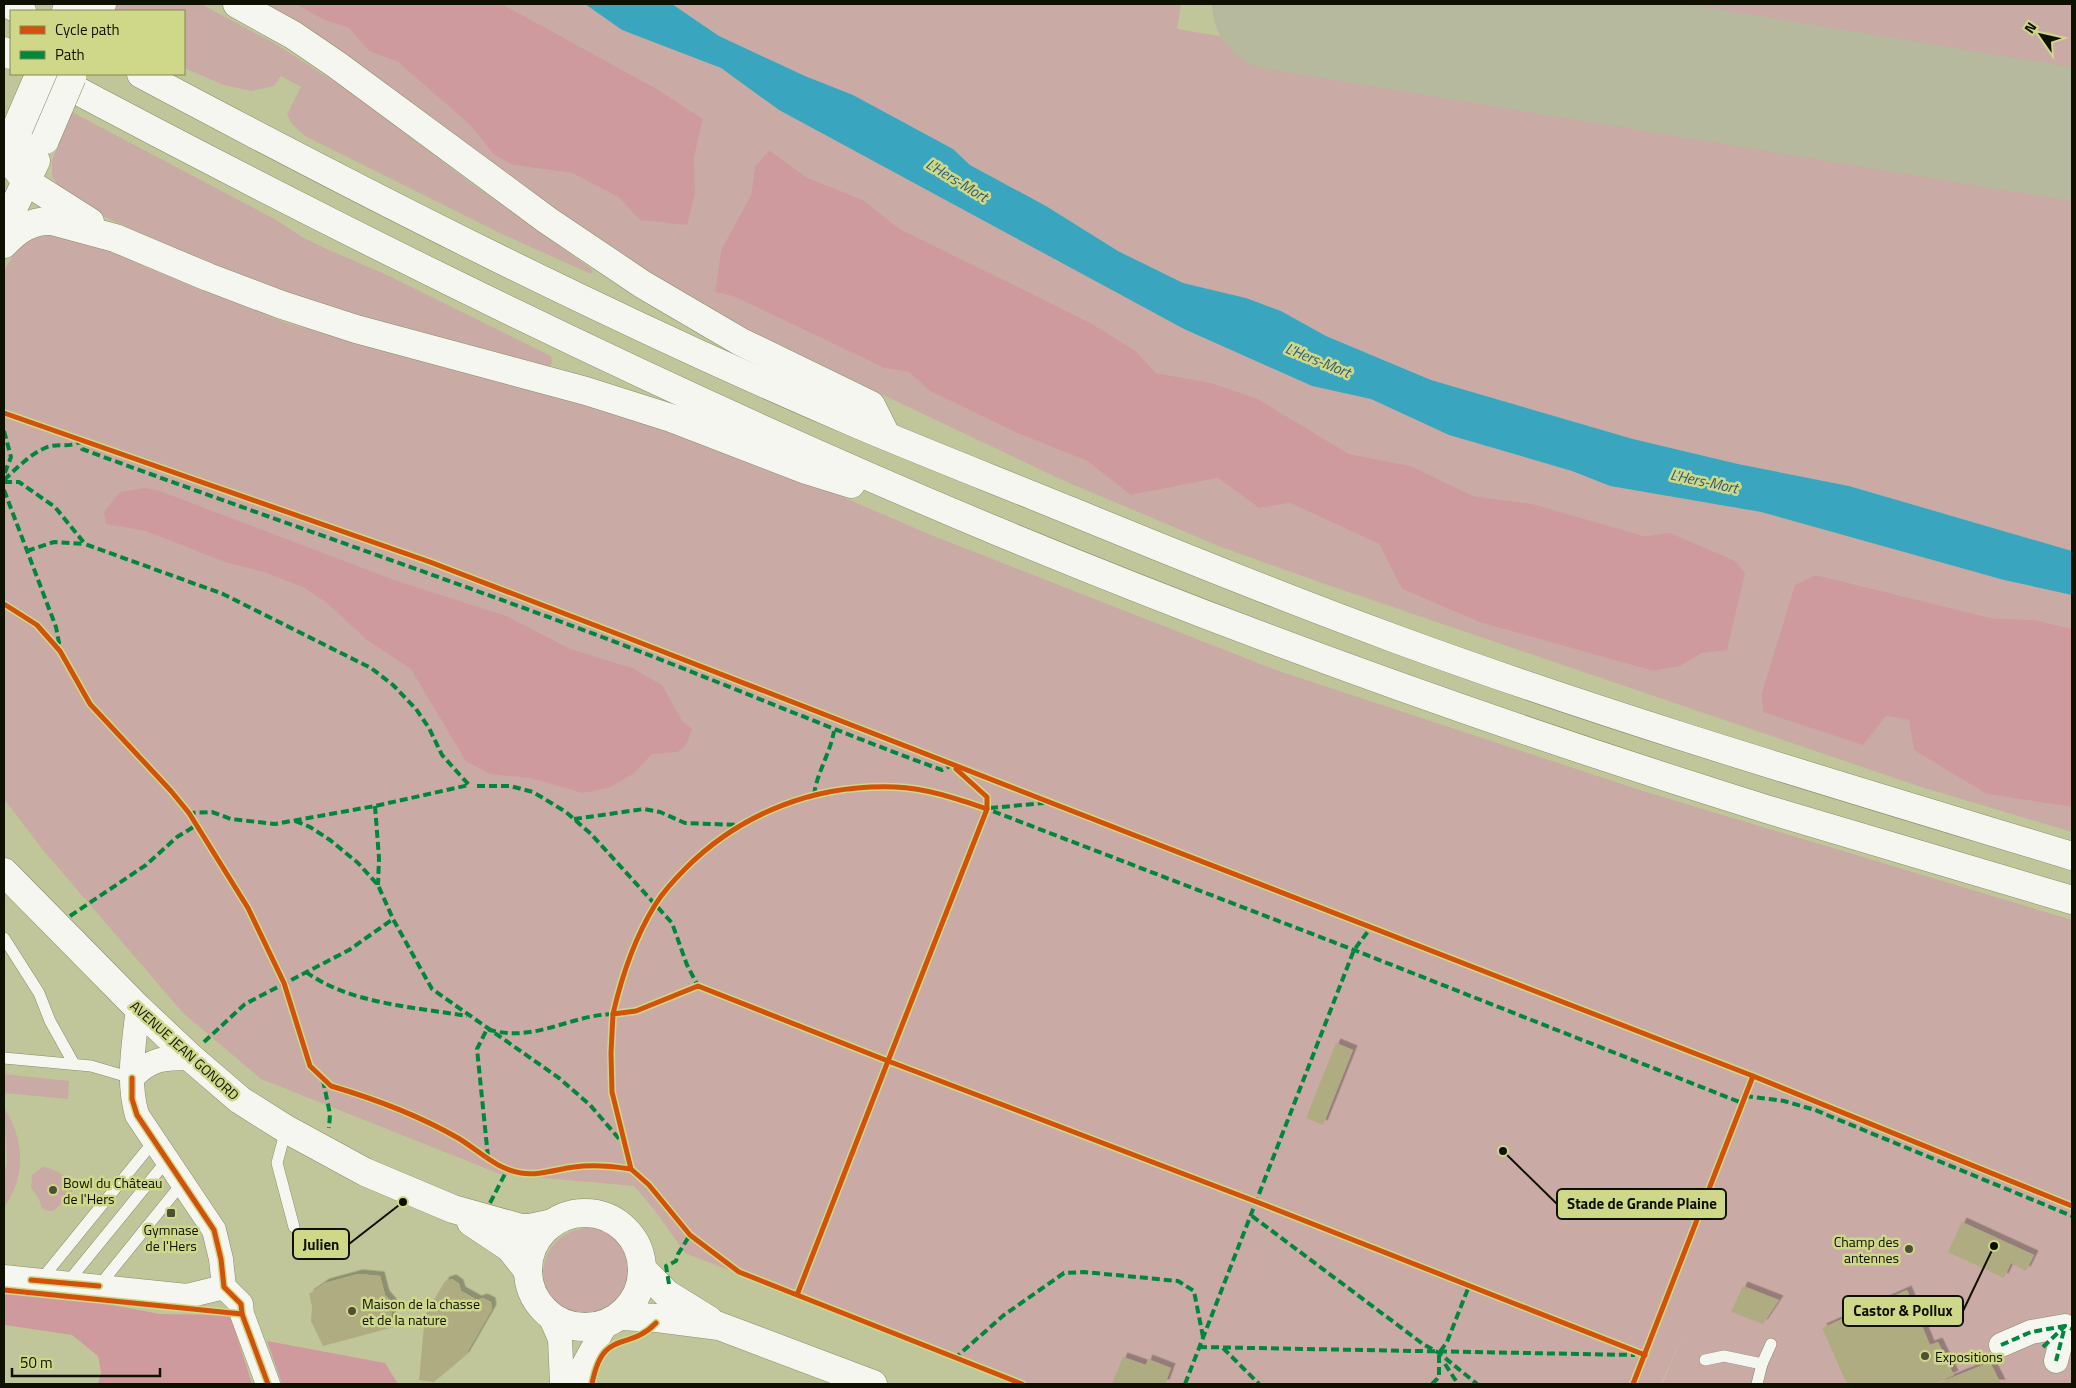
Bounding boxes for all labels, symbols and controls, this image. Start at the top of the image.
legend [10,10,185,75]
north arrow [2016,10,2066,60]
text: Cycle path [55,18,120,41]
text: N [2018,18,2041,37]
text: Path [55,43,85,66]
water label: L'Hers-Mort [922,153,994,209]
water label: L'Hers-Mort [1282,337,1356,384]
water label: L'Hers-Mort [1668,463,1742,500]
street label: AVENUE JEAN GONORD [126,995,244,1105]
place label: Bowl du Château de l'Hers [63,1172,162,1209]
marker: Bowl du Château de l'Hers [47,1184,59,1196]
callout: Stade de Grande Plaine [1557,1189,1726,1219]
text: Stade de Grande Plaine [1567,1192,1717,1215]
marker: Gymnase de l'Hers [165,1207,177,1219]
place label: Gymnase de l'Hers [143,1219,199,1256]
callout: Julien [293,1229,349,1259]
place label: Champ des antennes [1834,1231,1899,1268]
text: Julien [303,1233,339,1256]
marker: Champ des antennes [1903,1243,1915,1255]
place label: Maison de la chasse et de la nature [362,1293,480,1330]
callout: Castor & Pollux [1843,1296,1963,1326]
text: Castor & Pollux [1853,1299,1953,1322]
marker: Maison de la chasse et de la nature [346,1305,358,1317]
scale bar [12,1346,160,1378]
place label: Expositions [1935,1346,2003,1367]
marker: Expositions [1919,1350,1931,1362]
text: 50 m [20,1351,53,1374]

